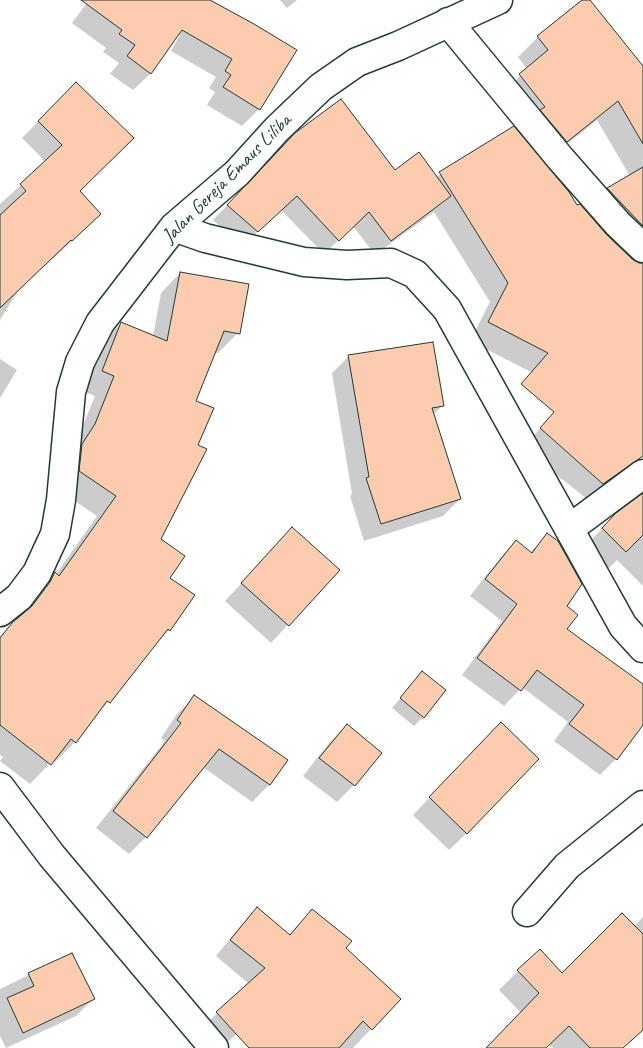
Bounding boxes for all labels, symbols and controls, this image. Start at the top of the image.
street label: Jalan Gereja Emaus Liliba [157,109,297,249]

